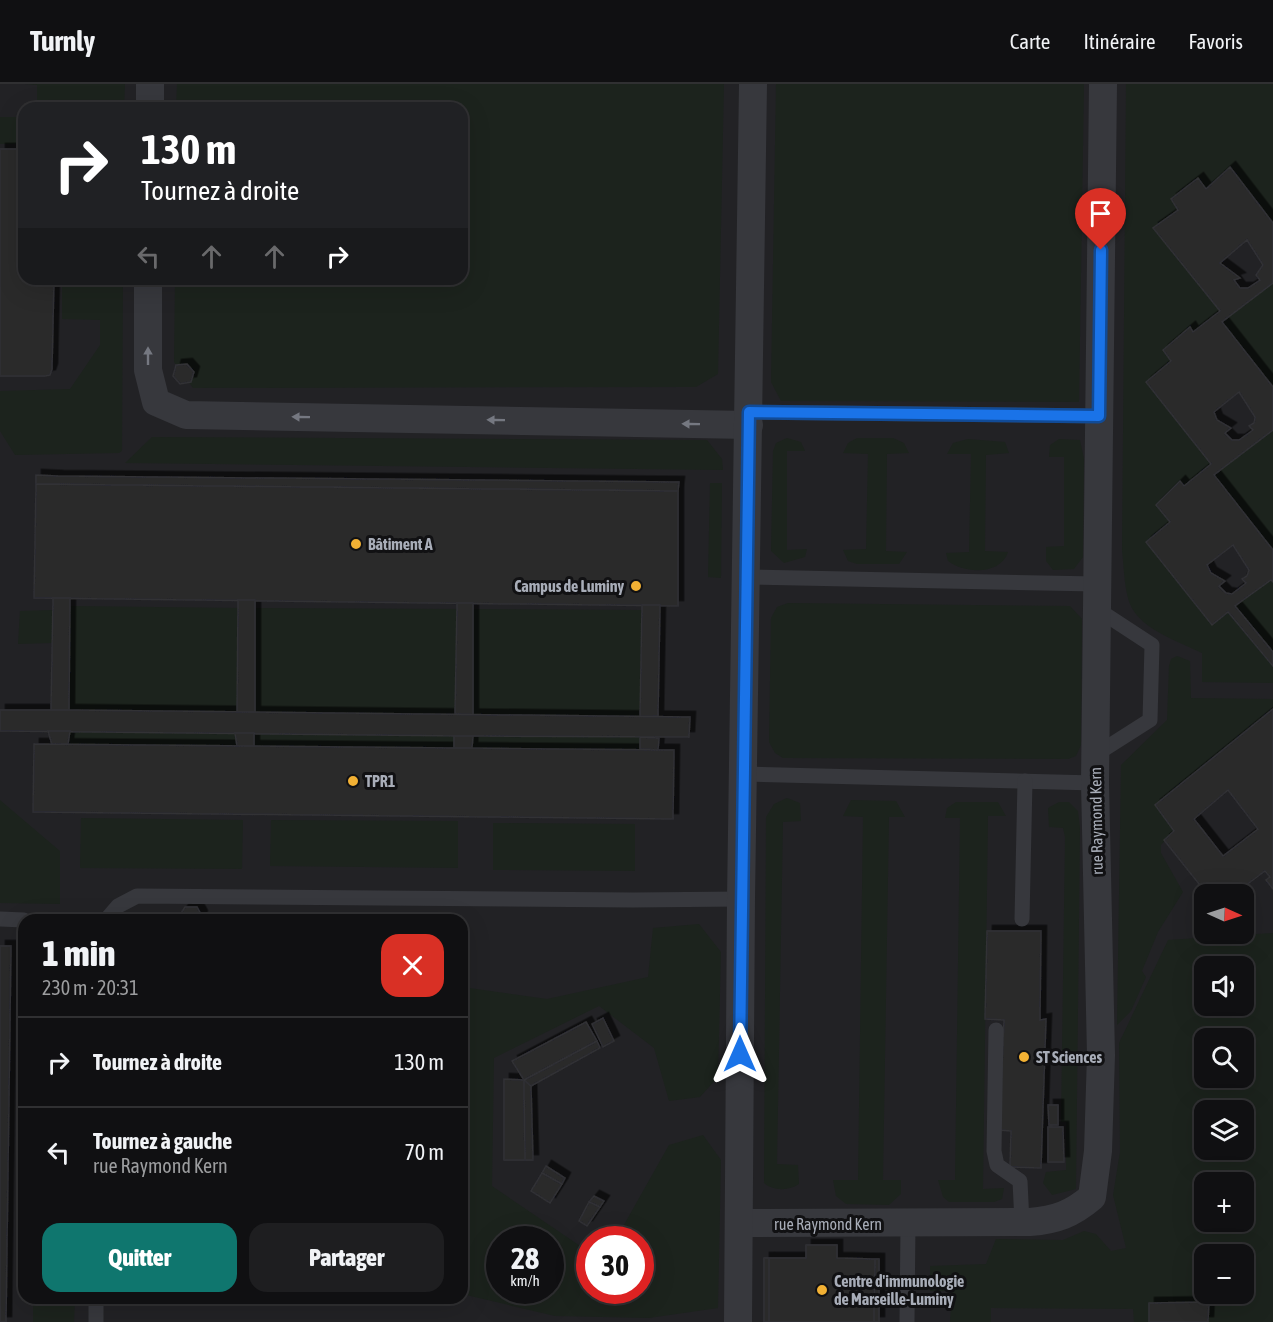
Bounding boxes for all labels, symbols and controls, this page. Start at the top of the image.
text: Turnly [30,25,95,57]
text: Carte [1010,29,1050,53]
text: Itinéraire [1083,29,1155,53]
text: Favoris [1188,29,1243,53]
text: 130 m [141,125,236,173]
icon: right [42,126,120,204]
text: Tournez à droite [141,175,299,206]
pin [1075,188,1126,250]
icon: arrive [1084,197,1117,230]
icon: left [132,240,165,273]
icon: ahead [195,240,228,273]
icon: ahead [258,240,291,273]
icon: right [321,240,354,273]
one-way arrow [143,346,153,365]
one-way arrow [291,412,310,422]
one-way arrow [486,416,505,425]
one-way arrow [681,419,700,428]
place label: Bâtiment A [368,535,433,553]
marker: Bâtiment A [349,537,363,551]
place label: Campus de Luminy [514,577,624,595]
marker: Campus de Luminy [629,579,643,593]
street label: rue Raymond Kern [1086,767,1107,875]
place label: TPR1 [365,772,396,790]
marker: TPR1 [346,774,360,788]
north arrow [1194,884,1254,944]
map controls [1194,884,1254,1304]
text: 1 min [42,932,116,974]
button: close [381,934,444,997]
button: sound [1194,956,1254,1016]
text: 230 m · 20:31 [42,976,139,999]
position arrow [708,1022,772,1086]
button: search [1194,1028,1254,1088]
icon: right [42,1046,75,1079]
place label: ST Sciences [1036,1048,1102,1066]
text: Tournez à droite [93,1049,222,1075]
text: 130 m [394,1049,444,1075]
marker: ST Sciences [1017,1050,1031,1064]
button: layers [1194,1100,1254,1160]
text: Tournez à gauche [93,1128,232,1154]
icon: left [42,1136,75,1169]
text: 70 m [404,1139,444,1165]
text: rue Raymond Kern [93,1154,228,1177]
button: + [1194,1172,1254,1232]
street label: rue Raymond Kern [774,1215,882,1234]
button: Quitter [42,1223,237,1292]
button: Partager [249,1223,444,1292]
speed limit sign: 30 [576,1226,654,1304]
text: 28 [511,1241,539,1275]
button: − [1194,1244,1254,1304]
text: km/h [510,1272,540,1289]
place label: Centre d'immunologie de Marseille-Luminy [834,1272,964,1308]
marker: Centre d'immunologie de Marseille-Luminy [815,1283,829,1297]

